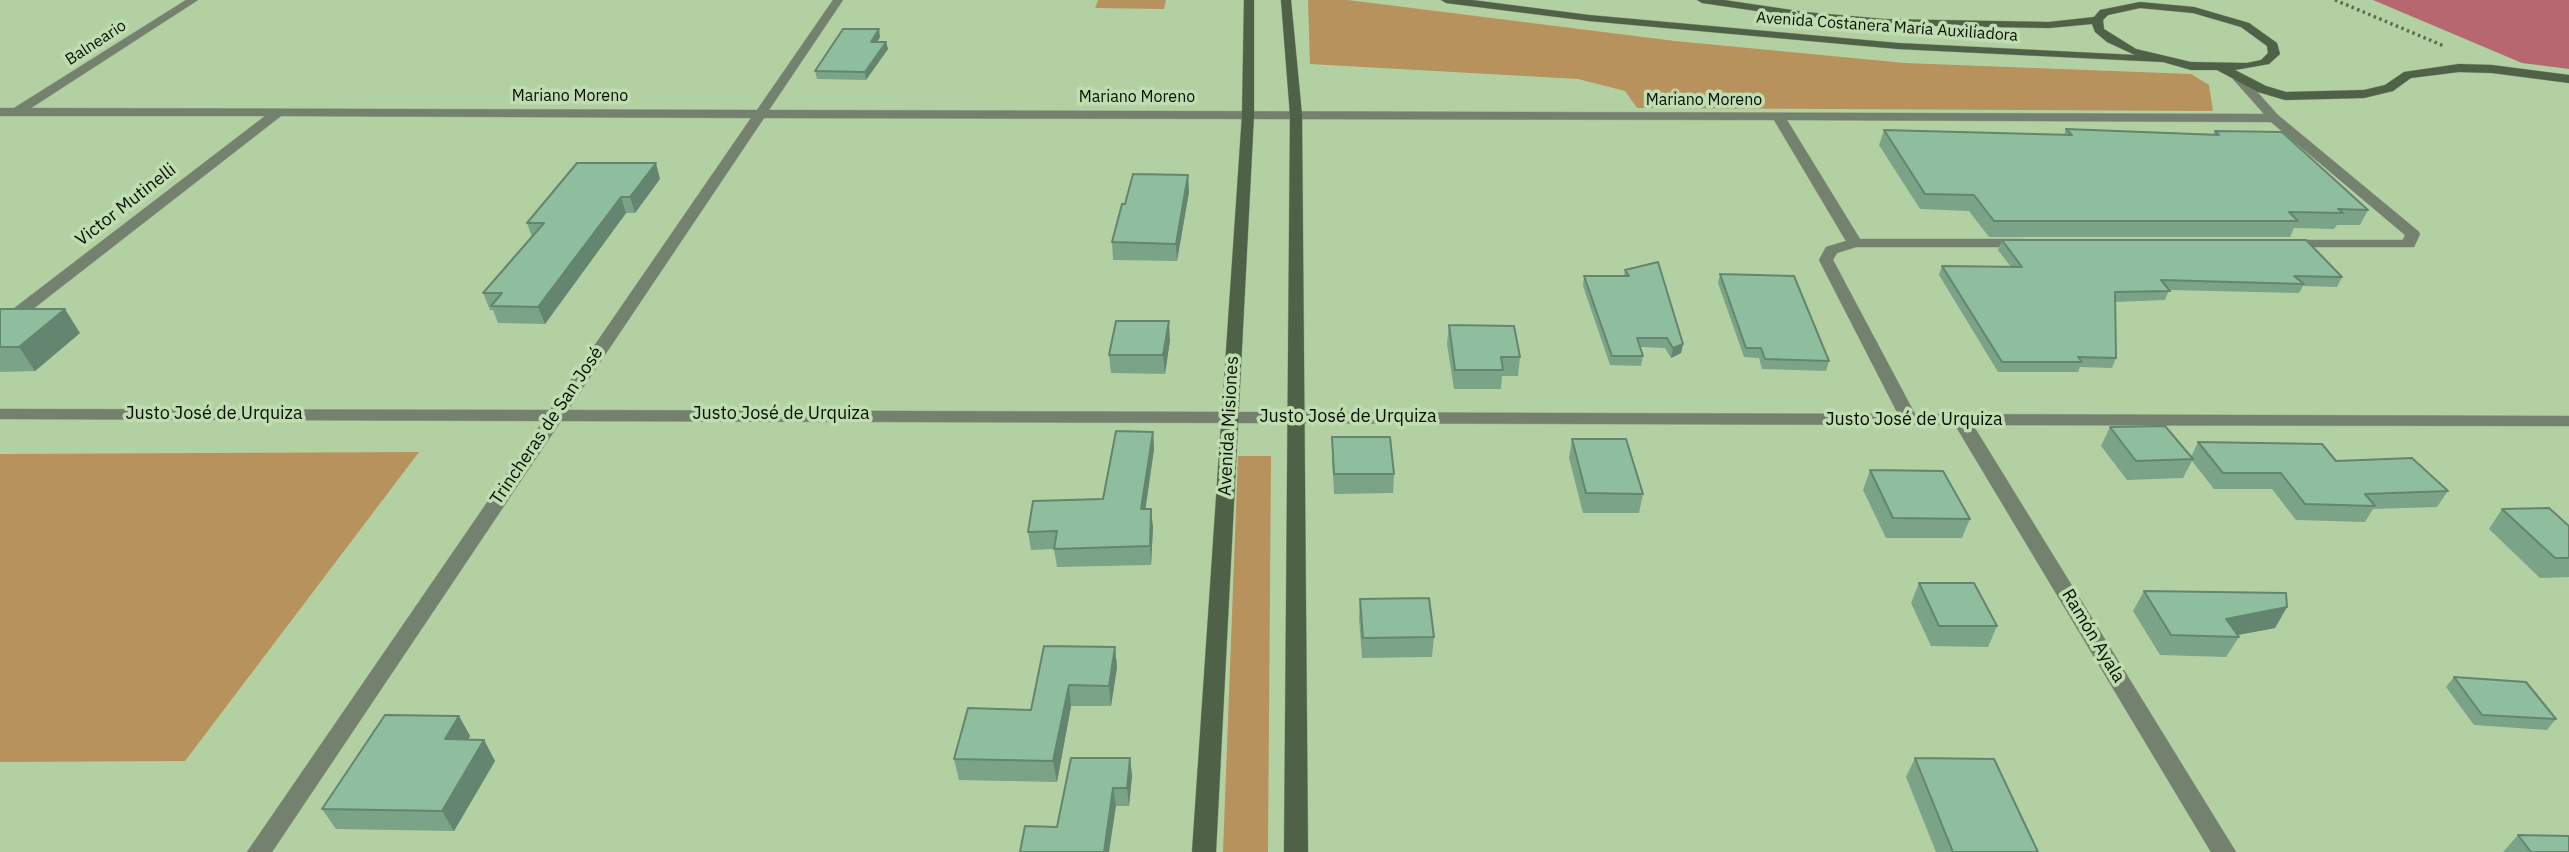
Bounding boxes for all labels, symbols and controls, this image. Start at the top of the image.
street label: Avenida Costanera María Auxiliadora [1755,8,2019,46]
street label: Balneario [62,16,130,70]
street label: Mariano Moreno [512,86,628,106]
street label: Mariano Moreno [1079,87,1195,107]
street label: Mariano Moreno [1646,90,1762,110]
street label: Victor Mutinelli [71,159,181,251]
street label: Trincheras de San José [486,343,608,509]
street label: Avenida Misiones [1215,355,1243,497]
street label: Justo José de Urquiza [125,403,303,425]
street label: Justo José de Urquiza [692,403,870,425]
street label: Justo José de Urquiza [1259,406,1437,428]
street label: Justo José de Urquiza [1825,409,2003,431]
street label: Ramón Ayala [2057,585,2129,687]

